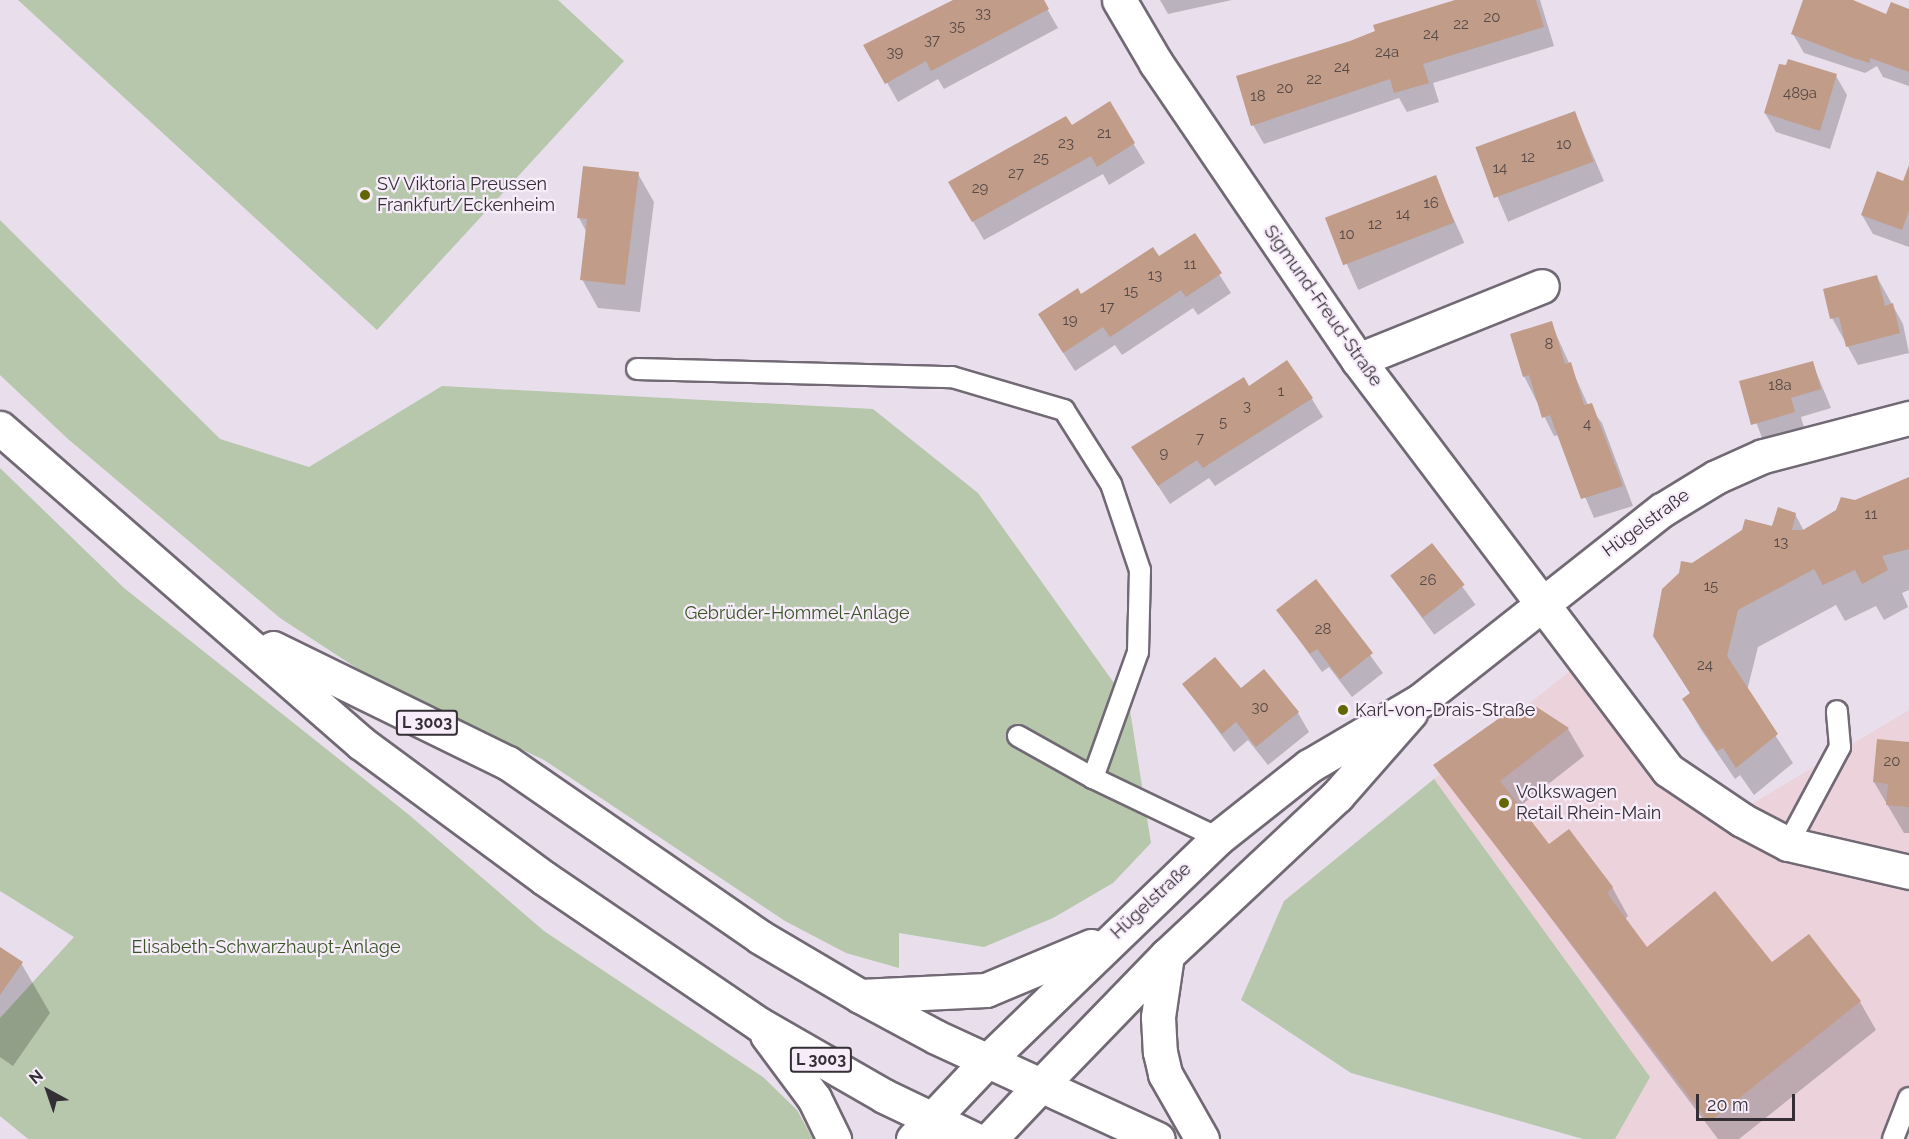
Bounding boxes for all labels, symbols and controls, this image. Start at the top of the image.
house number: 33 [975,5,991,23]
house number: 20 [1484,9,1500,27]
house number: 22 [1453,16,1469,34]
house number: 35 [949,18,965,36]
house number: 24 [1423,26,1439,44]
house number: 37 [924,32,940,50]
house number: 39 [887,44,903,62]
house number: 24a [1375,44,1399,62]
house number: 24 [1334,59,1350,77]
house number: 22 [1306,71,1322,89]
house number: 20 [1277,80,1293,98]
house number: 489a [1783,85,1817,103]
house number: 18 [1250,88,1266,106]
house number: 21 [1097,125,1111,143]
house number: 23 [1058,135,1074,153]
house number: 10 [1556,136,1572,154]
house number: 12 [1521,149,1535,167]
house number: 25 [1033,150,1049,168]
house number: 14 [1493,160,1507,178]
house number: 27 [1008,165,1024,183]
place label: SV Viktoria Preussen Frankfurt/Eckenheim [377,174,555,216]
house number: 29 [972,180,988,198]
marker: SV Viktoria Preussen Frankfurt/Eckenheim [358,188,372,202]
house number: 16 [1423,195,1439,213]
house number: 14 [1396,206,1410,224]
house number: 12 [1368,216,1382,234]
street label: Sigmund-Freud-Straße [1259,221,1387,391]
house number: 10 [1339,226,1355,244]
house number: 11 [1184,256,1196,274]
house number: 13 [1148,267,1162,285]
house number: 15 [1124,283,1138,301]
house number: 17 [1100,299,1114,317]
house number: 19 [1062,312,1078,330]
house number: 8 [1545,336,1553,354]
house number: 18a [1768,377,1792,395]
house number: 1 [1278,383,1284,401]
house number: 3 [1243,398,1251,416]
house number: 5 [1219,414,1227,432]
house number: 4 [1583,416,1591,434]
house number: 7 [1196,430,1204,448]
house number: 9 [1160,445,1168,463]
street label: Hügelstraße [1598,484,1694,562]
house number: 11 [1865,506,1877,524]
house number: 13 [1774,534,1788,552]
house number: 26 [1420,572,1436,590]
house number: 15 [1704,578,1718,596]
park label: Gebrüder-Hommel-Anlage [684,602,910,624]
house number: 28 [1315,621,1331,639]
house number: 24 [1697,657,1713,675]
house number: 30 [1251,699,1269,717]
place label: Karl-von-Drais-Straße [1355,699,1535,721]
marker: Karl-von-Drais-Straße [1336,703,1350,717]
road number: L 3003 [396,710,458,736]
house number: 20 [1884,753,1900,771]
place label: Volkswagen Retail Rhein-Main [1516,782,1662,824]
marker: Volkswagen Retail Rhein-Main [1497,796,1511,810]
street label: Hügelstraße [1106,858,1196,944]
park label: Elisabeth-Schwarzhaupt-Anlage [132,936,400,958]
road number: L 3003 [790,1047,852,1073]
north arrow [18,1061,78,1121]
text: N [25,1066,47,1088]
scale bar [1699,1082,1798,1120]
text: 20 m [1707,1094,1749,1115]

